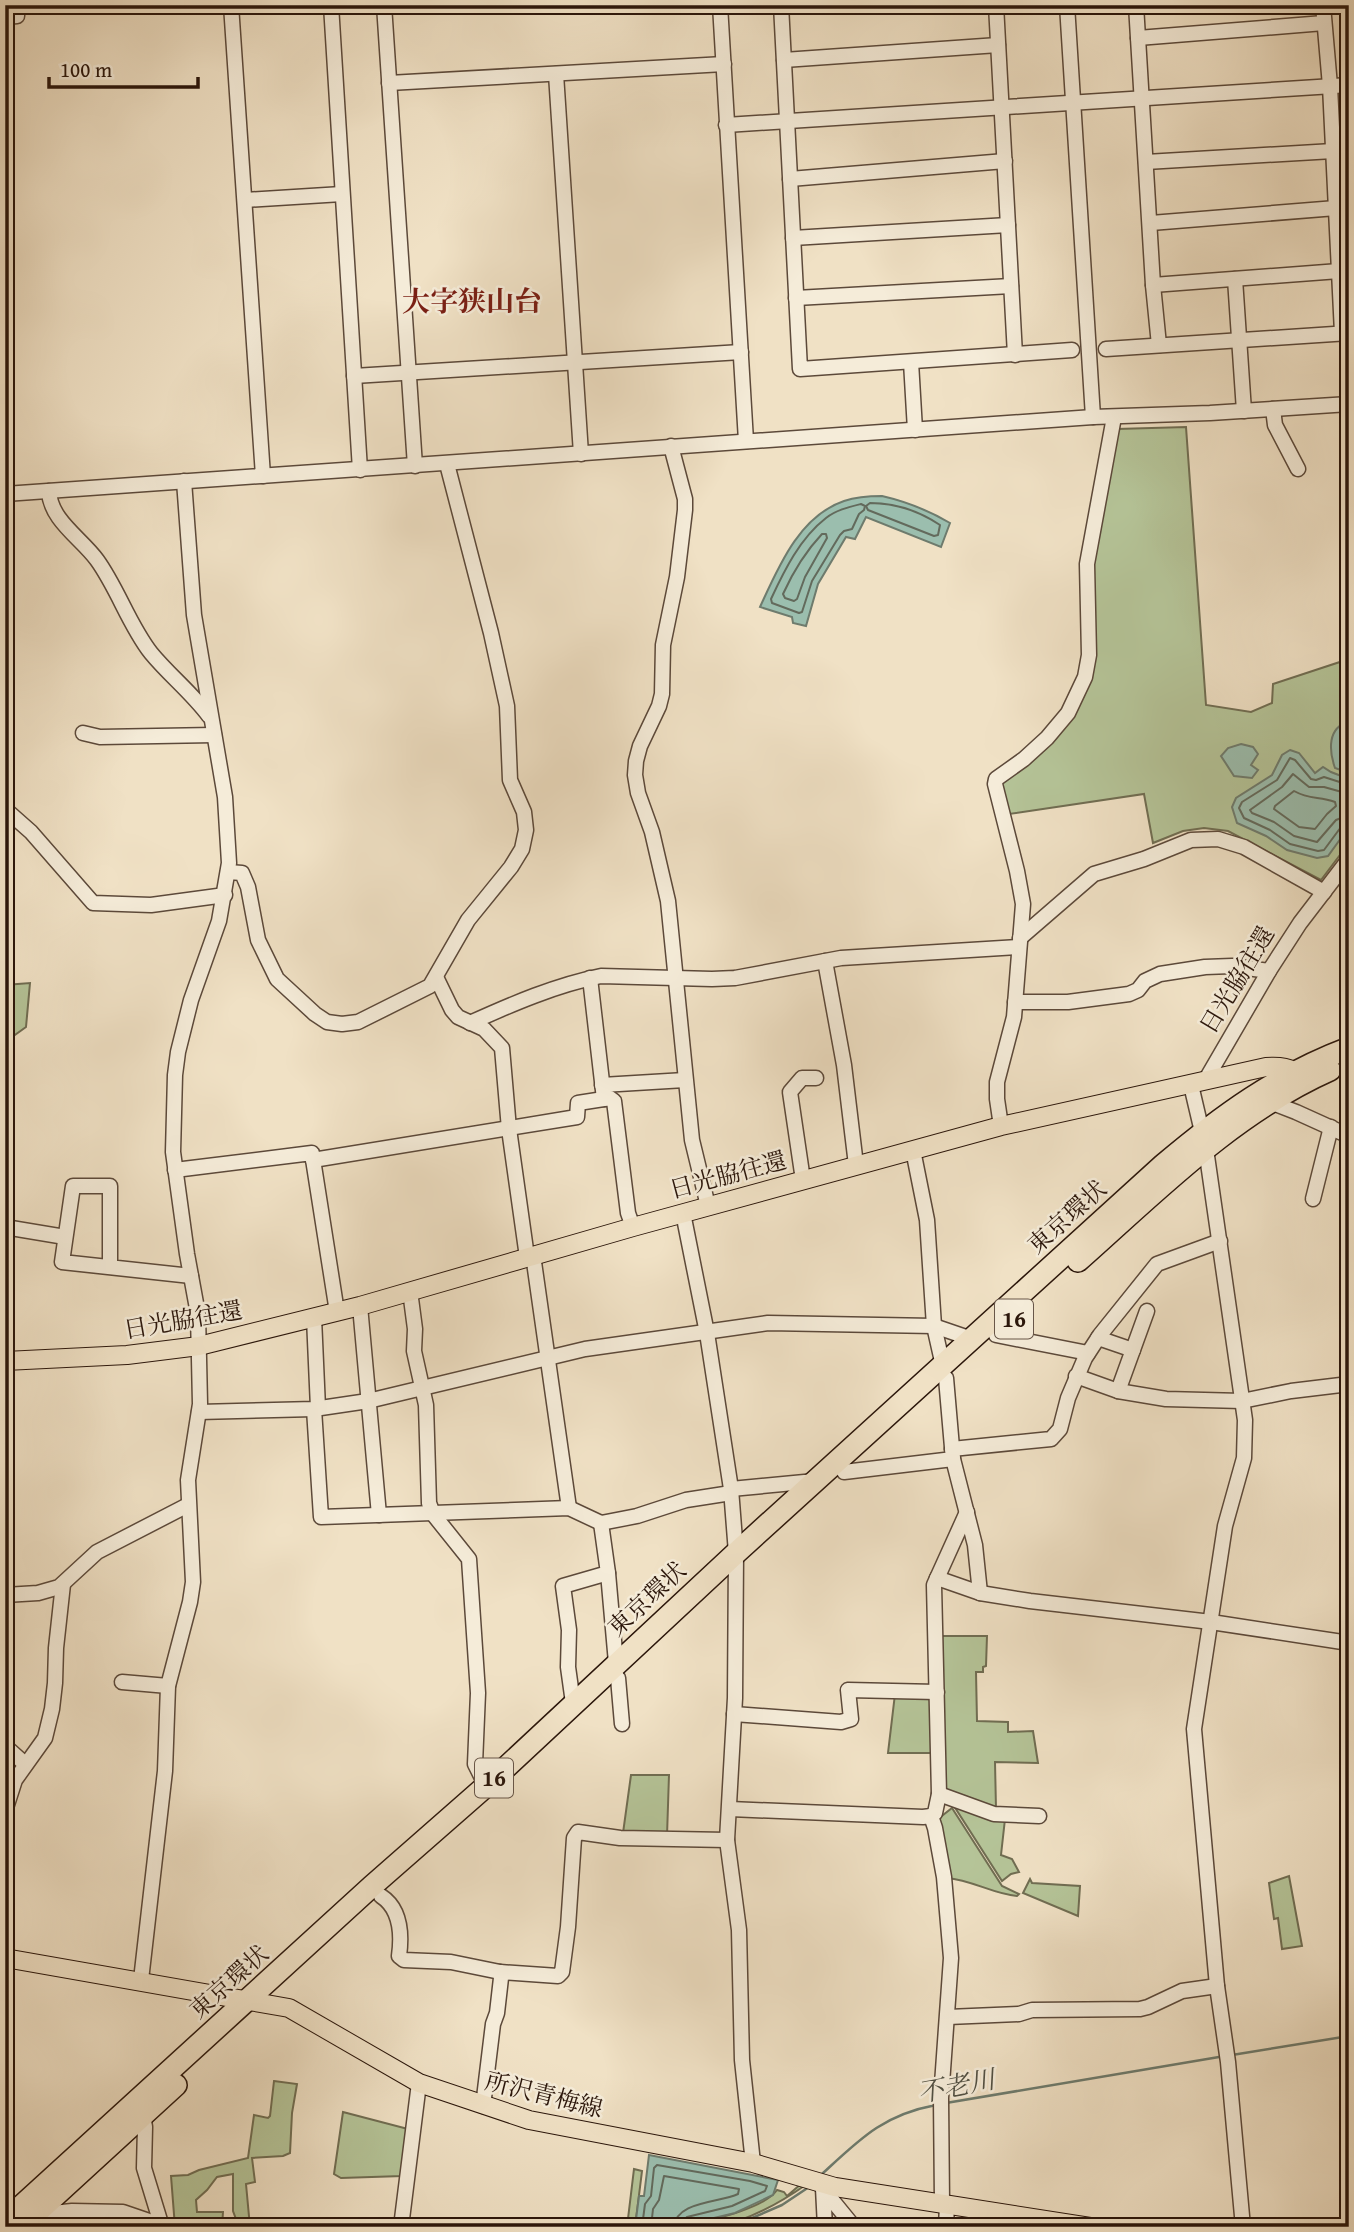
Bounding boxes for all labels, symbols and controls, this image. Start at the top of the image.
scale bar [49,46,198,90]
text: 100 m [60,54,112,85]
district label: 大字狭山台 [402,280,542,321]
street label: 日光脇往還 [1191,919,1282,1040]
street label: 日光脇往還 [665,1142,790,1207]
street label: 東京環状 [1019,1172,1114,1262]
street label: 日光脇往還 [121,1292,245,1347]
road number: 16 [995,1300,1033,1338]
street label: 東京環状 [600,1553,694,1644]
road number: 16 [475,1758,513,1798]
street label: 東京環状 [181,1937,276,2027]
water label: 不老川 [914,2058,1001,2112]
street label: 所沢青梅線 [482,2063,607,2126]

